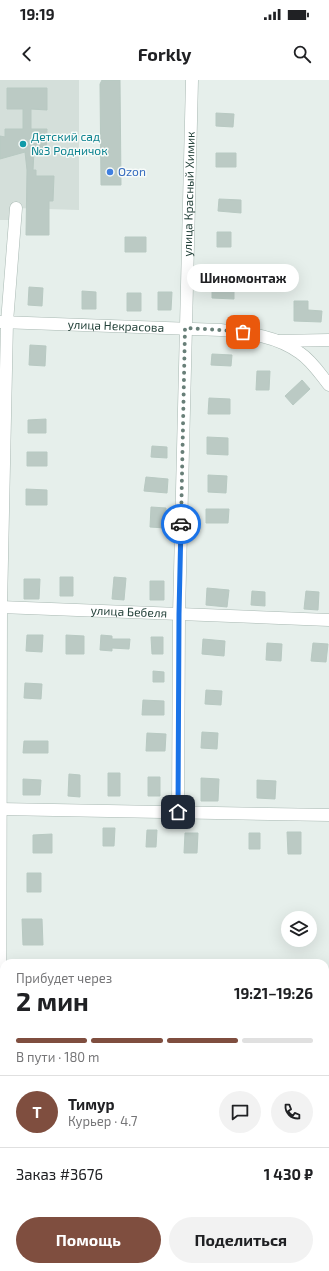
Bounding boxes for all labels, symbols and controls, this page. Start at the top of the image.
text: 19:19 [20,5,55,23]
icon: back [16,43,38,65]
text: Forkly [138,43,191,65]
icon: search [291,43,313,65]
place label: Детский сад №3 Родничок [31,129,108,157]
street label: улица Красный Химик [180,131,197,257]
marker: Детский сад №3 Родничок [18,139,28,149]
place label: Ozon [118,164,146,178]
marker: Ozon [105,167,115,177]
callout: Шиномонтаж [187,264,299,292]
text: Шиномонтаж [200,270,286,286]
pin [226,315,260,349]
street label: улица Некрасова [67,316,165,334]
icon: bag [232,321,254,343]
courier [161,504,201,544]
icon: car [170,513,192,535]
street label: улица Бебеля [90,603,167,620]
pin [161,795,195,829]
icon: home [167,801,189,823]
map controls [281,911,317,947]
button: layers [281,911,317,947]
text: Прибудет через [16,970,112,986]
text: 19:21–19:26 [234,984,313,1002]
text: 2 мин [16,985,89,1016]
text: В пути · 180 m [16,1049,99,1065]
button: chat [219,1091,261,1133]
button: phone [271,1091,313,1133]
text: Тимур [68,1095,114,1113]
text: Т [32,1103,42,1121]
text: Курьер · 4.7 [68,1113,137,1129]
text: Заказ #3676 [16,1165,103,1183]
text: 1 430 ₽ [264,1165,313,1183]
button: Помощь [16,1217,161,1263]
button: Поделиться [169,1217,313,1263]

